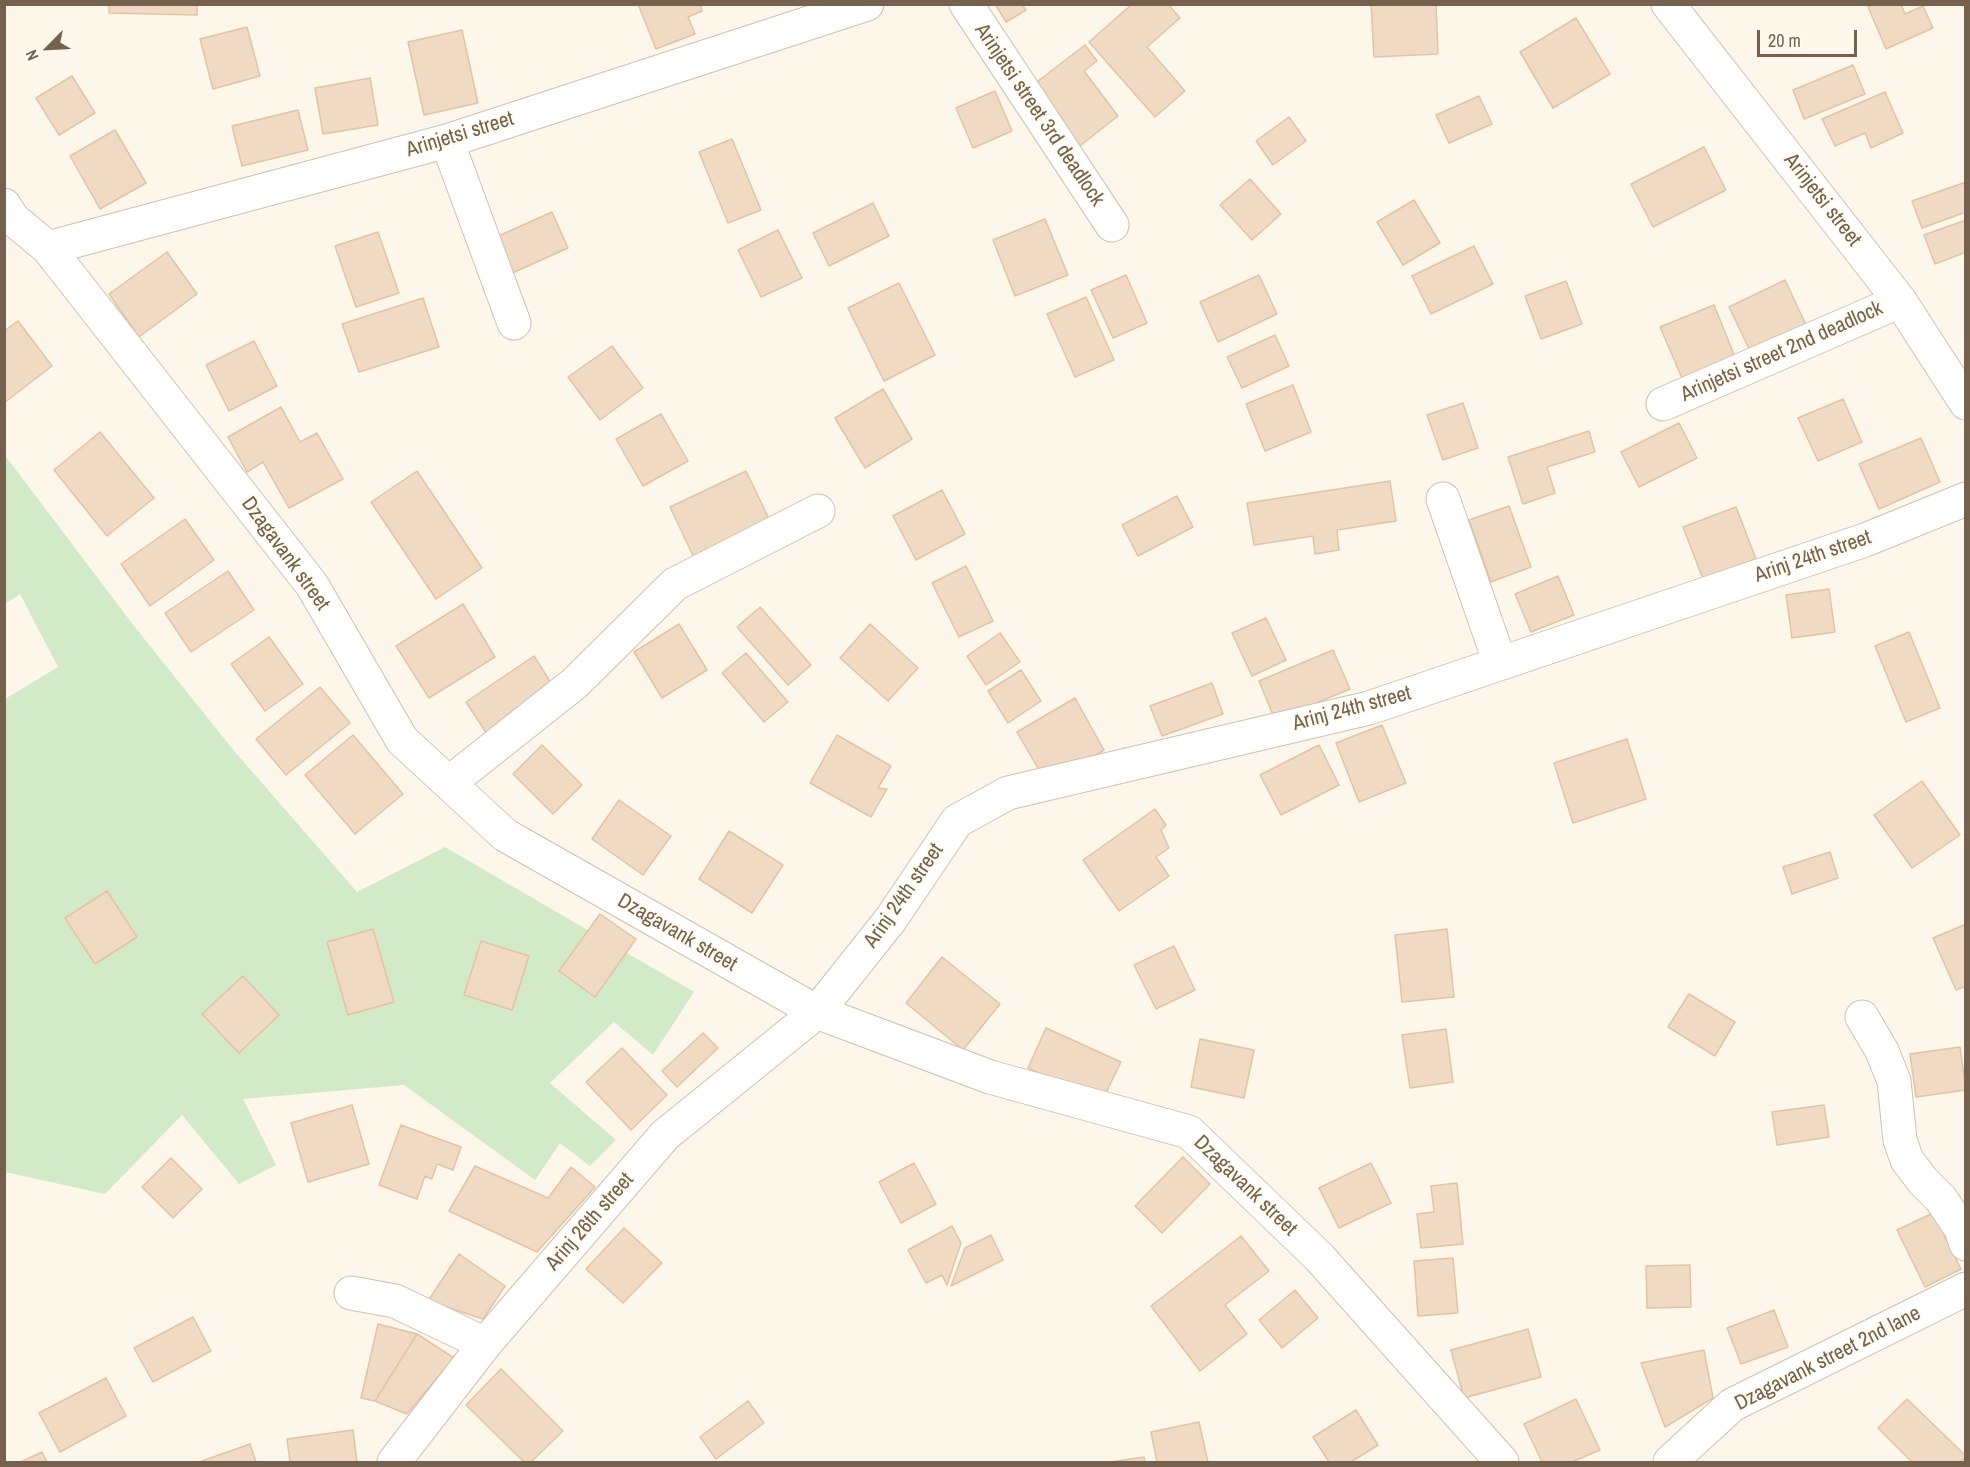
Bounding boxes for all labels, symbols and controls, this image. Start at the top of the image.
north arrow [18,18,78,78]
scale bar [1760,18,1860,56]
street label: Arinjetsi street 3rd deadlock [969,19,1109,211]
text: 20 m [1768,28,1801,53]
text: N [20,47,44,64]
street label: Arinjetsi street [403,107,517,163]
street label: Arinjetsi street [1778,148,1866,252]
street label: Arinjetsi street 2nd deadlock [1677,296,1887,408]
street label: Dzagavank street [235,492,335,616]
street label: Arinj 24th street [1751,525,1875,589]
street label: Arinj 24th street [1290,681,1414,737]
street label: Arinj 24th street [859,839,949,953]
street label: Dzagavank street [613,889,741,977]
street label: Dzagavank street [1188,1130,1302,1242]
street label: Arinj 26th street [541,1168,639,1276]
street label: Dzagavank street 2nd lane [1731,1301,1925,1417]

